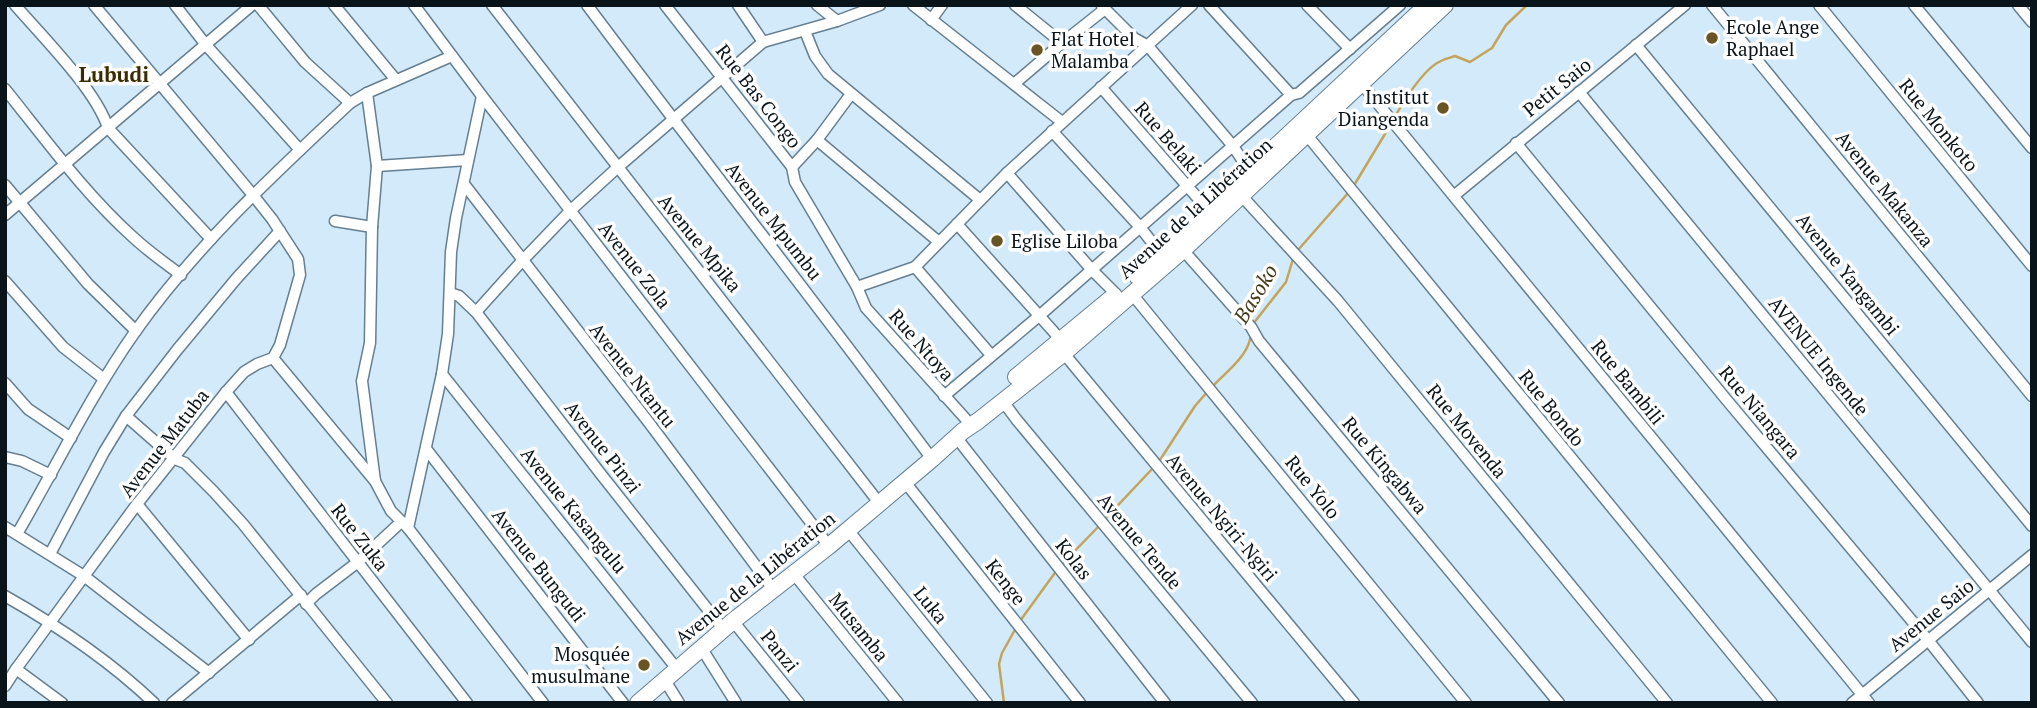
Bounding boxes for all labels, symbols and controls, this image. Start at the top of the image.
place label: Ecole Ange Raphael [1726,14,1819,61]
place label: Flat Hotel Malamba [1051,26,1135,73]
marker: Ecole Ange Raphael [1704,30,1720,46]
street label: Rue Bas Congo [711,39,808,153]
marker: Flat Hotel Malamba [1029,42,1045,58]
street label: Petit Saio [1517,51,1596,122]
district label: Lubudi [79,60,149,88]
street label: Rue Monkoto [1894,73,1985,176]
place label: Institut Diangenda [1338,84,1429,131]
street label: Rue Belaki [1130,96,1207,180]
marker: Institut Diangenda [1435,100,1451,116]
street label: Avenue Makanza [1831,125,1940,252]
street label: Avenue de la Libération [1112,132,1277,283]
street label: Avenue Mpumbu [721,157,828,285]
street label: Avenue Mpika [653,189,748,297]
street label: Avenue Yangambi [1791,207,1905,340]
street label: Avenue Zola [594,216,677,314]
place label: Eglise Liloba [1011,228,1119,253]
marker: Eglise Liloba [989,233,1005,249]
water label: Basoko [1226,259,1284,329]
street label: AVENUE Ingende [1764,291,1875,420]
street label: Rue Ntoya [884,303,961,386]
street label: Avenue Ntantu [585,317,682,432]
street label: Rue Bambili [1586,334,1670,429]
street label: Rue Niangara [1714,360,1807,464]
street label: Rue Bondo [1514,364,1591,451]
street label: Rue Movenda [1422,378,1513,483]
street label: Avenue Matuba [113,383,214,502]
street label: Avenue Pinzi [560,396,647,498]
street label: Rue Kingabwa [1337,411,1434,519]
street label: Avenue Kasangulu [516,441,633,578]
street label: Avenue Ngiri-Ngiri [1161,447,1283,586]
street label: Rue Yolo [1280,450,1347,523]
street label: Avenue Tende [1093,487,1188,594]
street label: Rue Zuka [326,498,395,576]
street label: Avenue Bungudi [487,503,592,627]
street label: Avenue de la Libération [669,505,840,650]
street label: Kolas [1051,533,1098,584]
street label: Kenge [981,554,1032,610]
street label: Avenue Saio [1883,573,1979,657]
street label: Luka [909,581,954,629]
street label: Musamba [824,587,895,667]
street label: Panzi [756,624,805,677]
place label: Mosquée musulmane [531,641,630,688]
marker: Mosquée musulmane [636,657,652,673]

